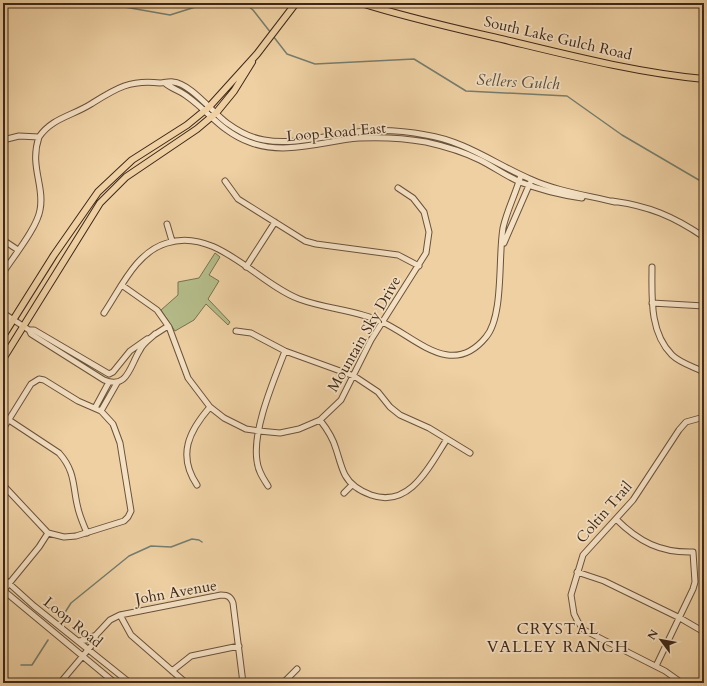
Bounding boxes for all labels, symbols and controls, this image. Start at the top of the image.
street label: South Lake Gulch Road [482,11,634,65]
water label: Sellers Gulch [476,69,561,95]
street label: Loop Road East [285,118,387,146]
street label: Mountain Sky Drive [323,272,405,396]
street label: Coltin Trail [572,477,637,547]
street label: John Avenue [132,575,219,609]
street label: Loop Road [39,592,107,652]
district label: CRYSTAL VALLEY RANCH [487,618,629,658]
north arrow [641,620,681,660]
text: N [644,627,662,643]

